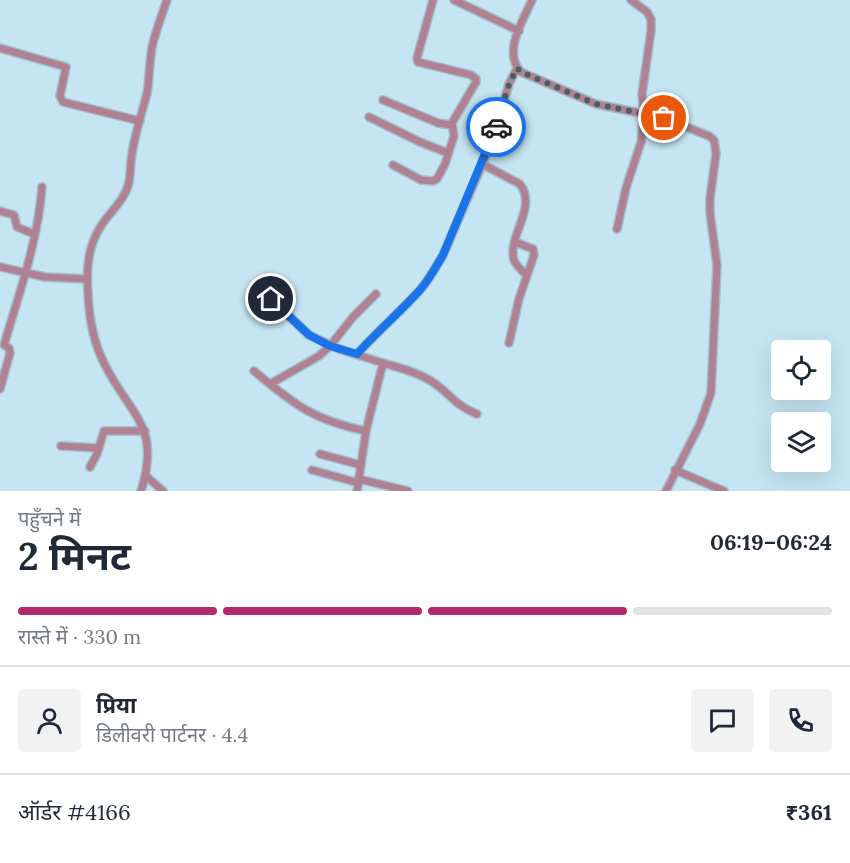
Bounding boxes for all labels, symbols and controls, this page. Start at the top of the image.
pin [638,92,689,143]
courier [466,97,526,157]
icon: bag [647,101,680,134]
icon: car [480,111,513,144]
pin [245,273,296,324]
icon: home [254,282,287,315]
map controls [771,340,831,472]
button: locate [771,340,831,400]
button: layers [771,412,831,472]
text: पहुँचने में [18,506,81,531]
text: 06:19–06:24 [710,528,832,556]
text: 2 मिनट [18,531,131,581]
text: रास्ते में · 330 m [18,624,141,649]
button: person [18,689,81,752]
button: chat [691,689,754,752]
button: phone [769,689,832,752]
text: प्रिया [96,691,136,719]
text: डिलीवरी पार्टनर · 4.4 [96,722,248,747]
text: ऑर्डर #4166 [18,798,131,826]
text: ₹361 [786,798,832,826]

